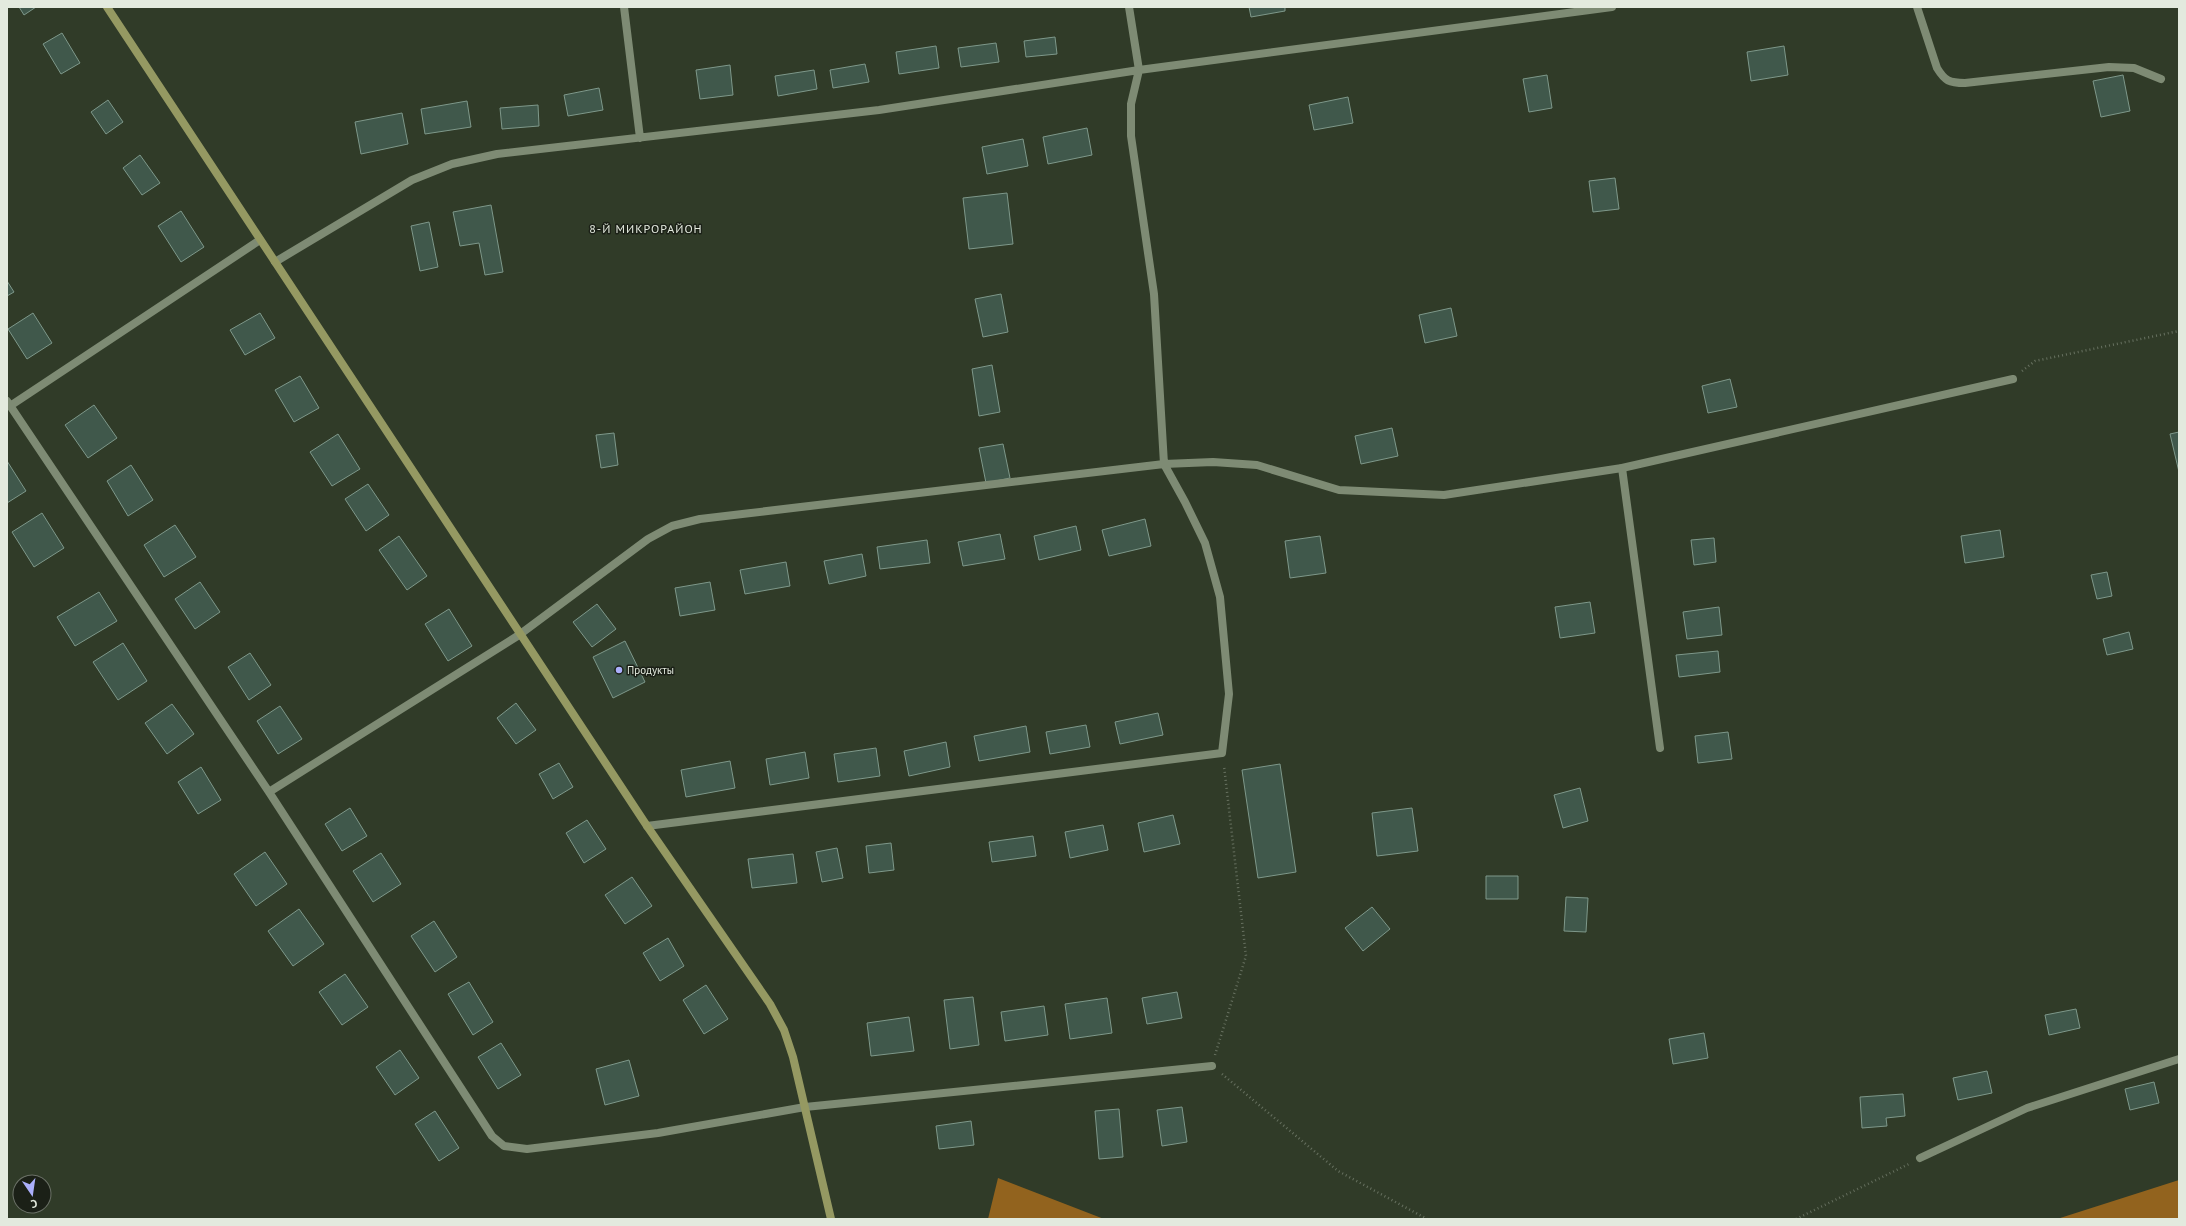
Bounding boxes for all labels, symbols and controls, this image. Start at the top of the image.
district label: 8-Й МИКРОРАЙОН [589,221,703,236]
place label: Продукты [627,663,674,677]
marker: Продукты [614,665,624,675]
north arrow [12,1174,52,1214]
text: С [30,1196,39,1211]

